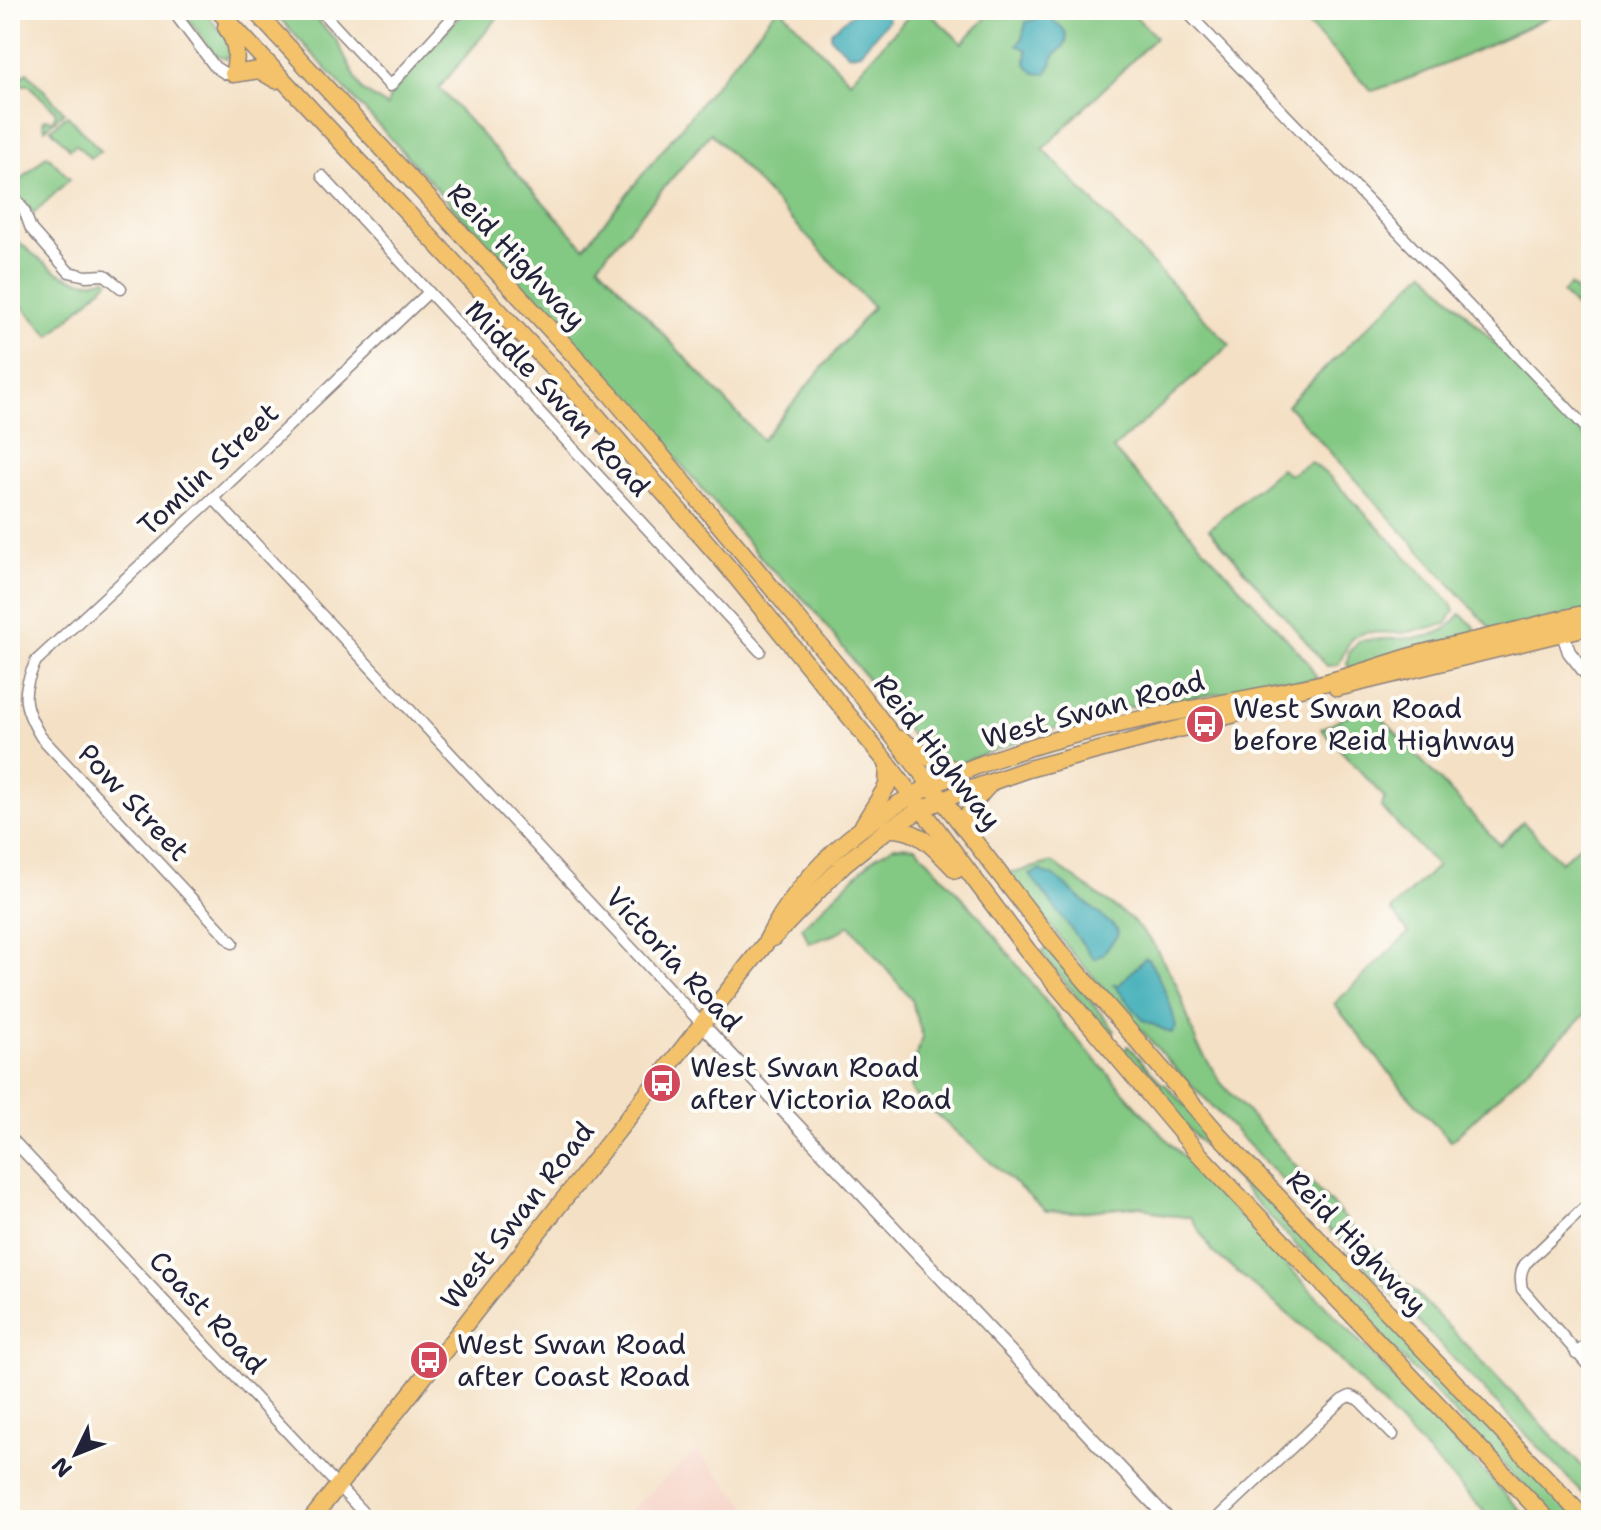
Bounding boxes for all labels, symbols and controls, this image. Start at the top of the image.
street label: Reid Highway [439,174,595,338]
street label: Middle Swan Road [457,291,659,505]
street label: Tomlin Street [129,394,287,544]
street label: West Swan Road [977,661,1209,757]
street label: Reid Highway [865,666,1011,838]
place label: West Swan Road before Reid Highway [1233,689,1515,759]
bus stop icon: West Swan Road before Reid Highway [1184,703,1226,745]
street label: Pow Street [70,735,198,869]
street label: Victoria Road [597,878,751,1040]
place label: West Swan Road after Victoria Road [690,1048,951,1118]
bus stop icon: West Swan Road after Victoria Road [641,1062,683,1104]
street label: West Swan Road [432,1113,602,1317]
street label: Reid Highway [1278,1161,1436,1323]
street label: Coast Road [141,1242,275,1382]
place label: West Swan Road after Coast Road [457,1325,690,1395]
bus stop icon: West Swan Road after Coast Road [408,1339,450,1381]
north arrow [36,1414,116,1494]
text: N [45,1451,78,1484]

